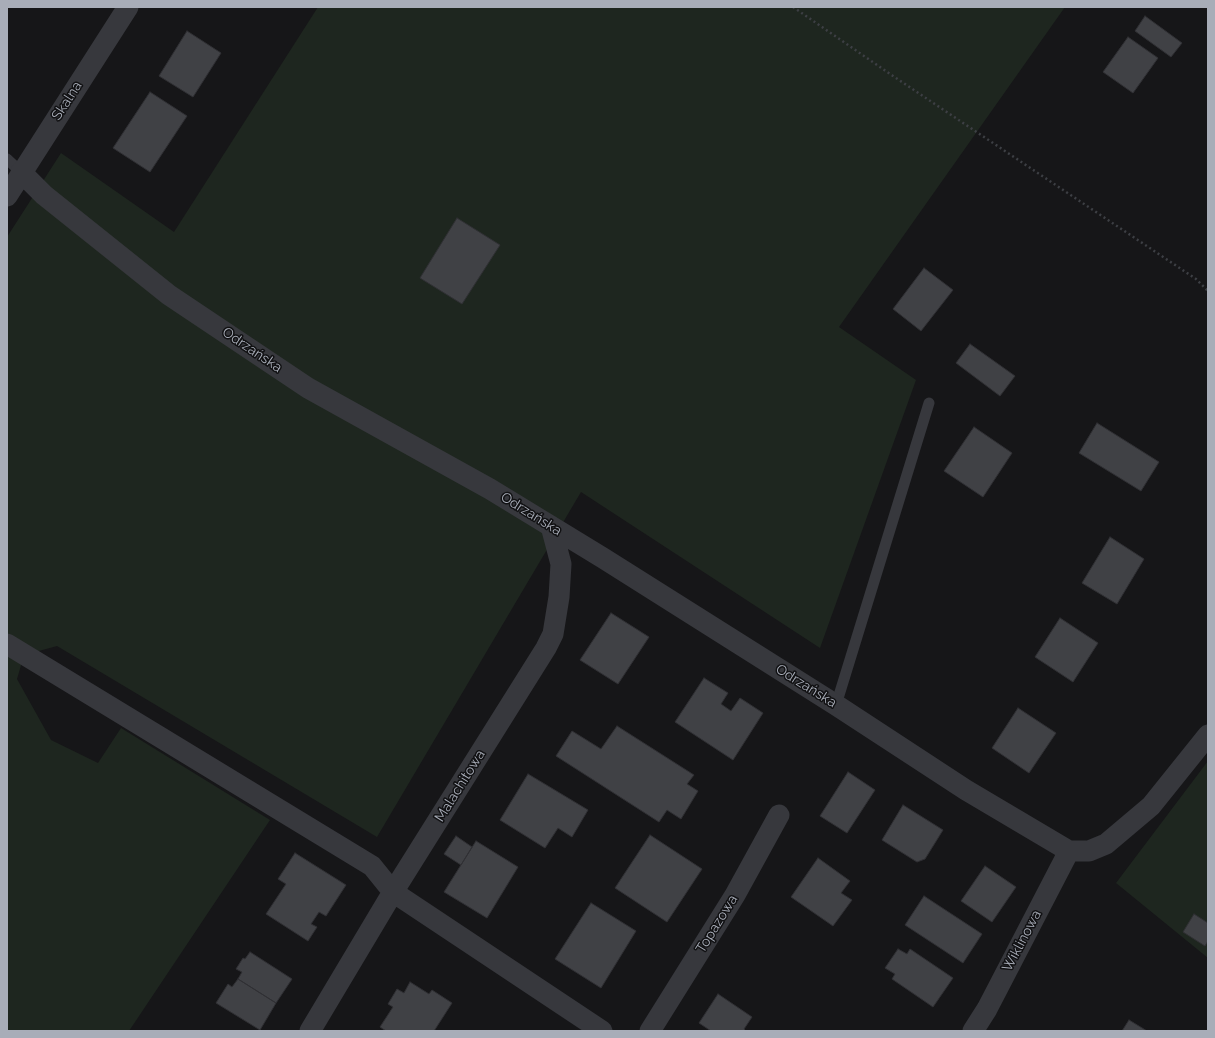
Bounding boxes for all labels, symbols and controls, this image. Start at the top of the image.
street label: Skalna [48,78,86,124]
street label: Odrzańska [219,324,285,376]
street label: Odrzańska [497,489,565,539]
street label: Odrzańska [772,661,840,711]
street label: Malachitowa [431,747,489,825]
street label: Topazowa [693,892,741,956]
street label: Wiklinowa [999,907,1045,975]

